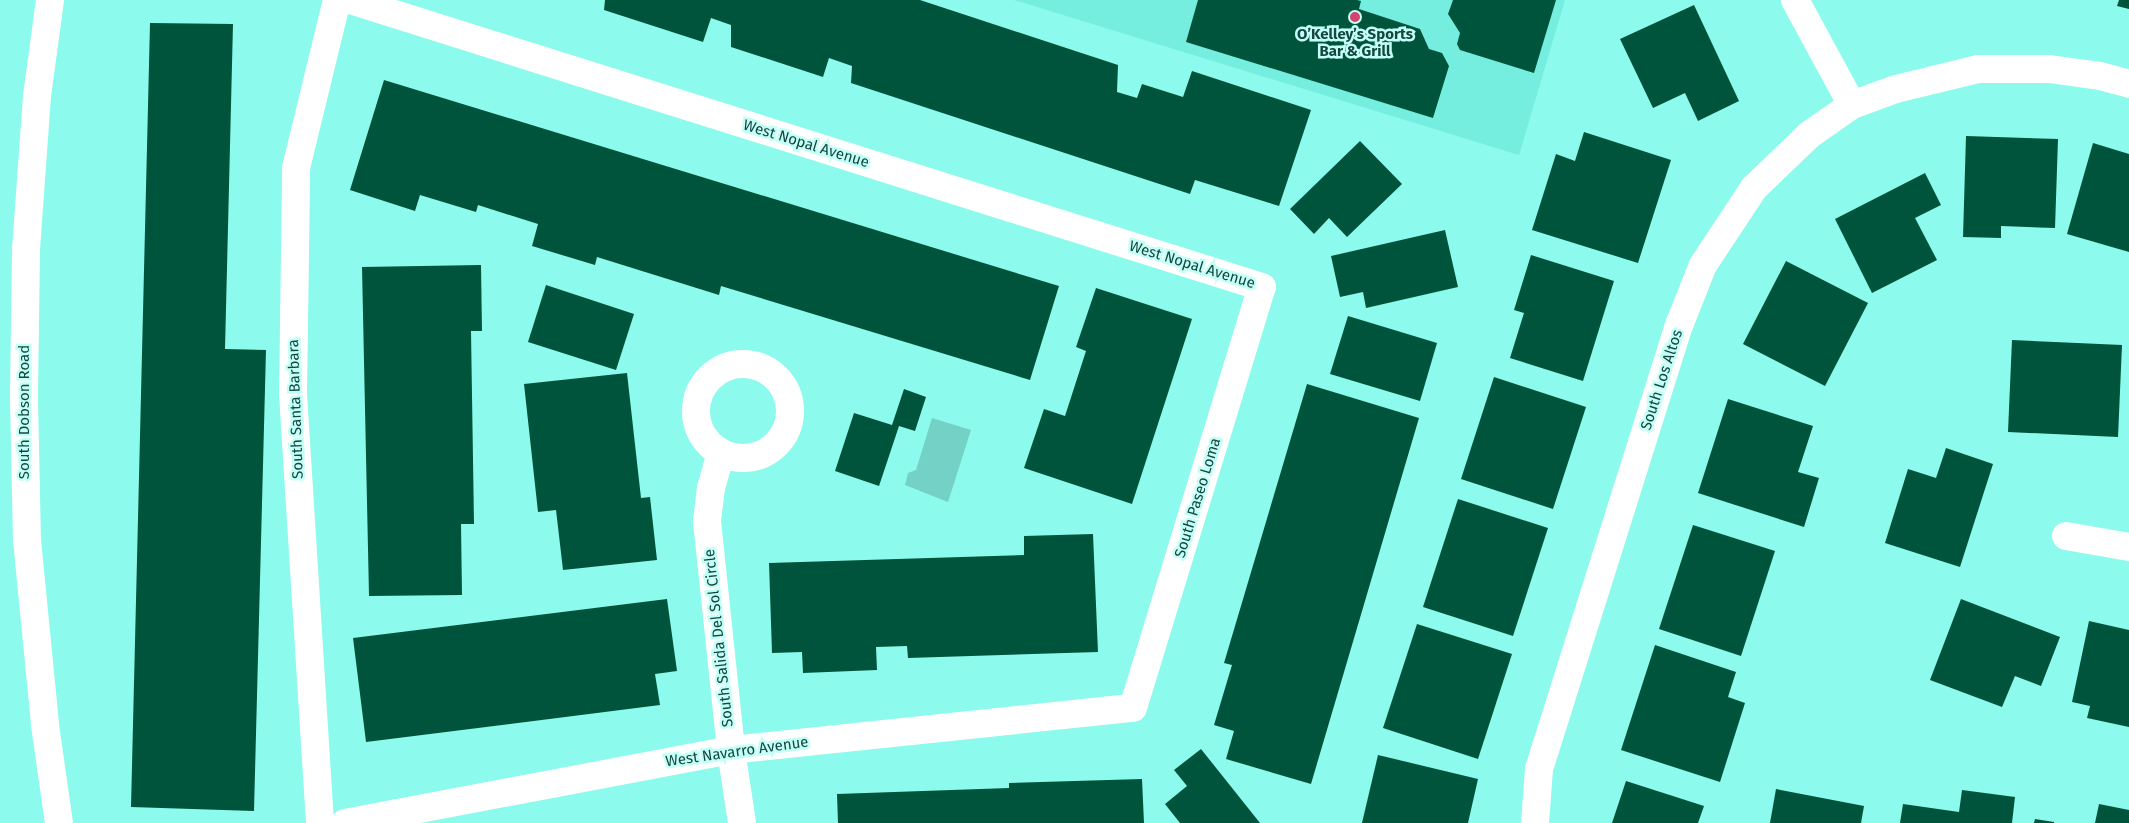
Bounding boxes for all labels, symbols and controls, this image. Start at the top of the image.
marker: O’Kelley’s Sports Bar & Grill [1349,11,1361,23]
place label: O’Kelley’s Sports Bar & Grill [1297,25,1413,60]
street label: West Nopal Avenue [741,116,871,172]
street label: West Nopal Avenue [1127,237,1257,293]
street label: South Los Altos [1637,327,1687,433]
street label: South Santa Barbara [285,339,307,479]
street label: South Dobson Road [16,345,34,479]
street label: South Paseo Loma [1171,436,1225,560]
street label: South Salida Del Sol Circle [701,548,737,728]
street label: West Navarro Avenue [664,733,810,771]

